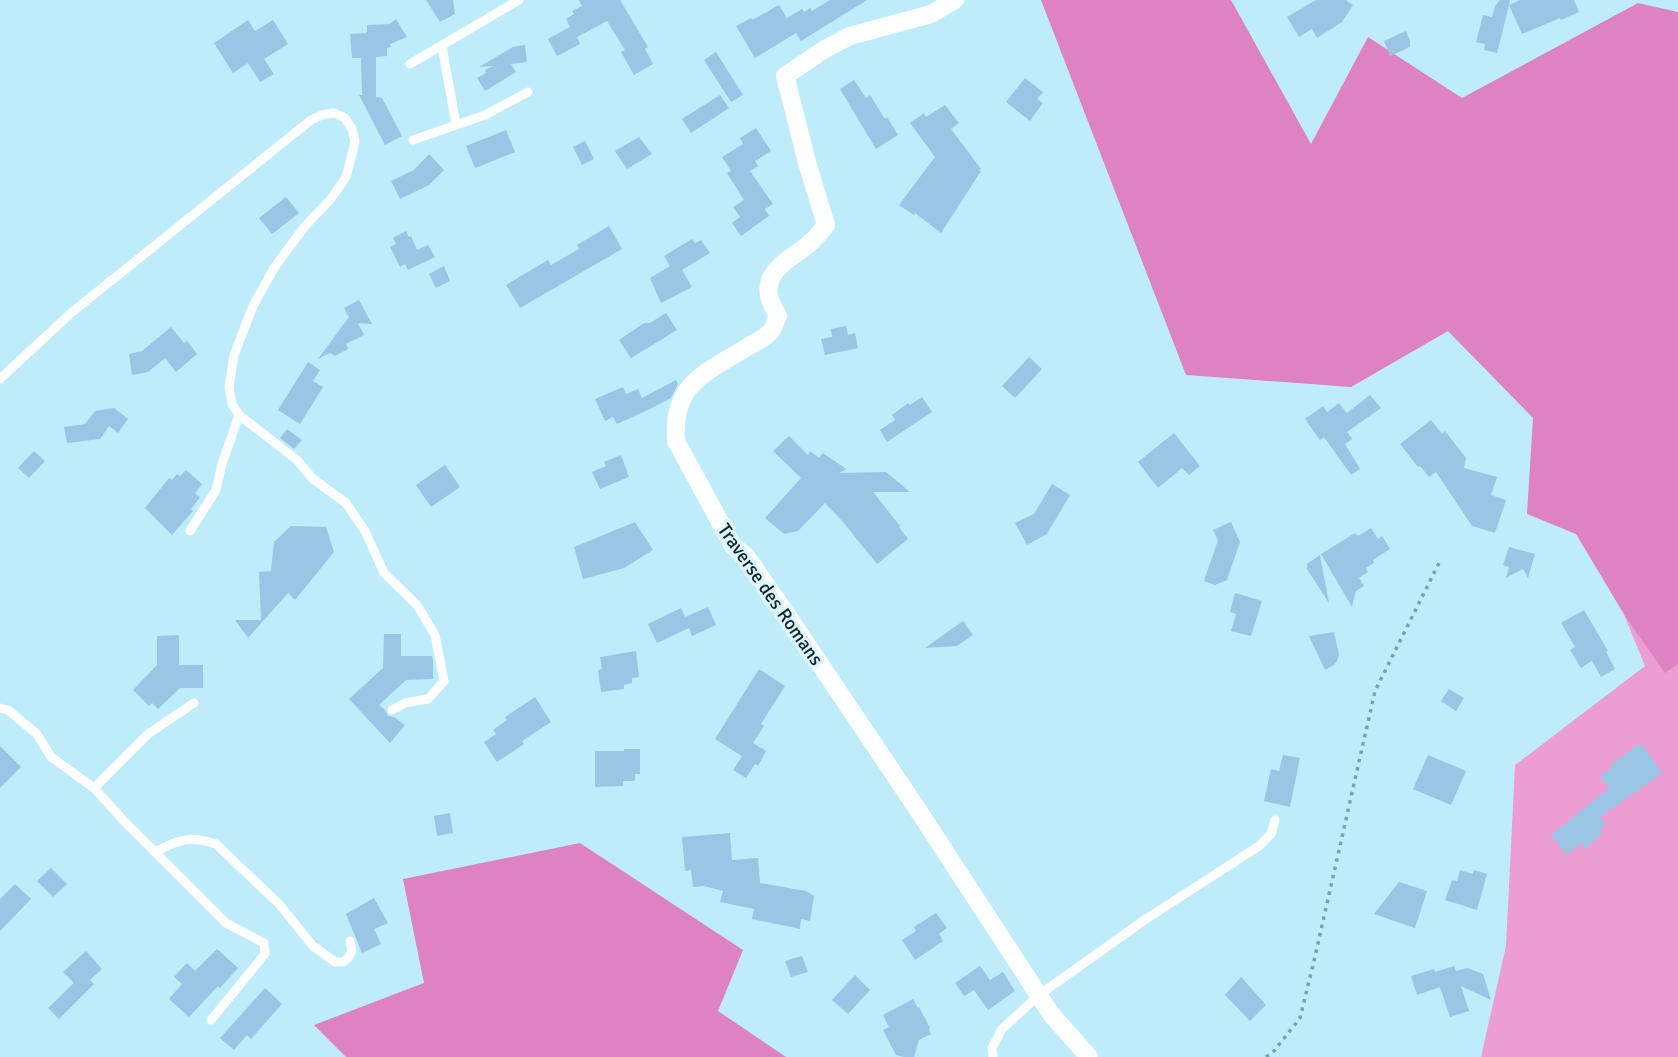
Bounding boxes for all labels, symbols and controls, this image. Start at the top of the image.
street label: Traverse des Romans [712,519,828,670]

